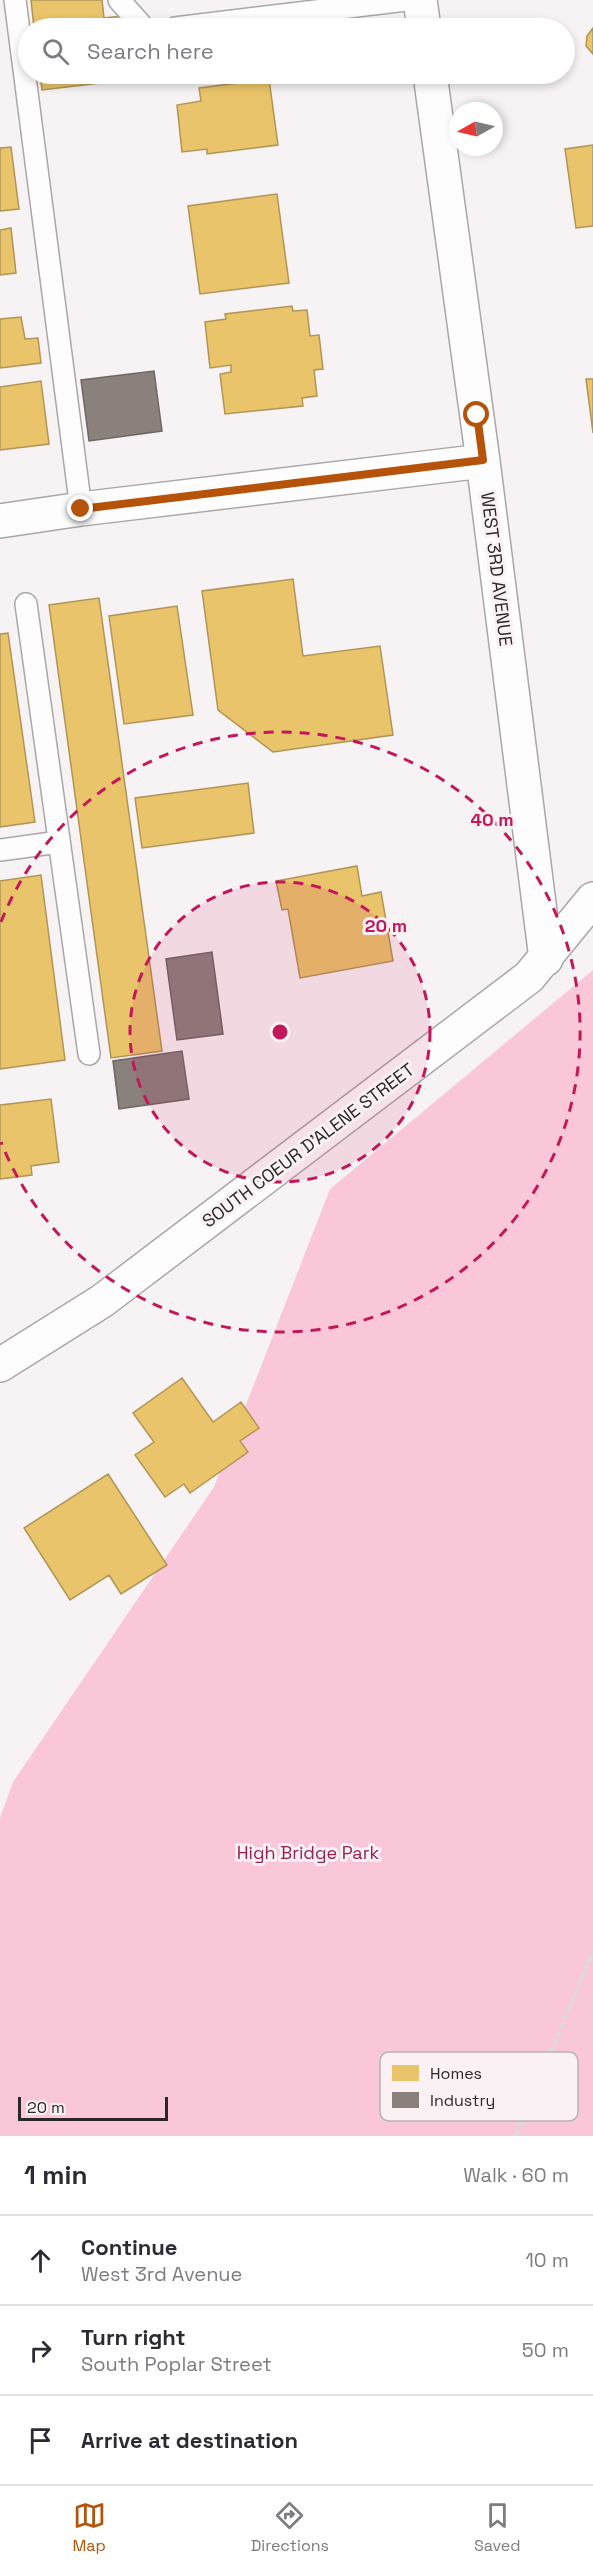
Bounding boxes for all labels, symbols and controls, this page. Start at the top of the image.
search box [18,18,575,84]
icon: search [39,35,72,68]
text: Search here [87,37,214,65]
north arrow [449,102,503,156]
route start [463,401,489,427]
street label: WEST 3RD AVENUE [476,490,518,648]
route end [67,495,93,521]
text: 40 m [470,808,514,831]
text: 20 m [365,914,407,937]
centre of rings [270,1022,290,1042]
street label: SOUTH COEUR D'ALENE STREET [197,1057,419,1232]
park label: High Bridge Park [237,1841,380,1864]
legend [380,2052,578,2121]
text: Homes [430,2063,482,2084]
text: Industry [430,2090,495,2111]
scale bar [18,2094,168,2122]
text: 20 m [27,2097,65,2118]
text: 1 min [24,2158,88,2192]
text: Walk · 60 m [463,2162,569,2188]
text: Continue [81,2233,177,2261]
icon: ahead [24,2244,57,2277]
text: 10 m [525,2247,569,2273]
text: West 3rd Avenue [81,2261,242,2287]
text: Turn right [81,2323,186,2351]
icon: right [24,2334,57,2367]
text: 50 m [522,2337,569,2363]
text: South Poplar Street [81,2351,272,2377]
icon: arrive [24,2424,57,2457]
text: Arrive at destination [81,2426,298,2454]
tab: Map [72,2499,106,2556]
tab: Directions [251,2499,329,2556]
tab: Saved [474,2499,521,2556]

